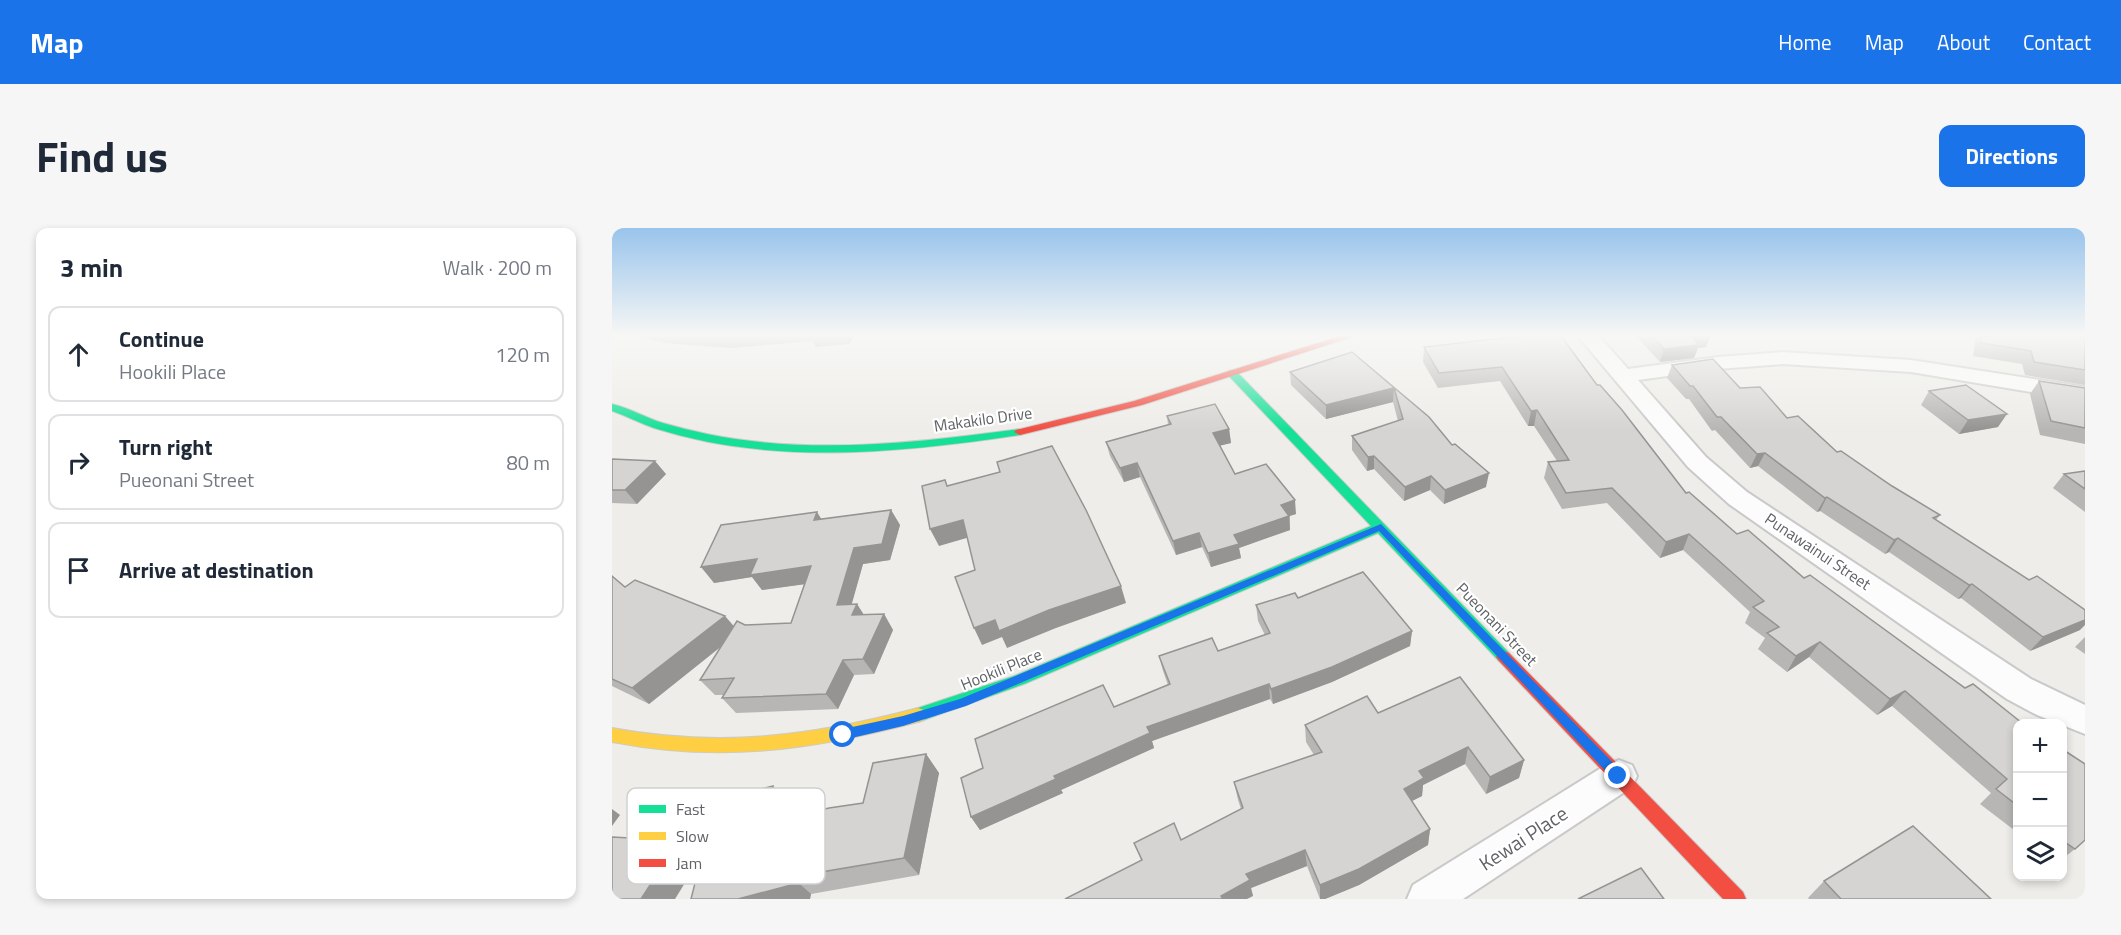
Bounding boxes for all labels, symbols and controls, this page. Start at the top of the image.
text: Map [30,21,84,64]
text: Home [1778,26,1832,58]
text: Map [1865,26,1904,58]
text: About [1937,26,1990,58]
text: Contact [2023,26,2091,58]
text: Find us [36,124,168,188]
button: Directions [1939,125,2085,187]
text: 3 min [60,248,123,287]
text: Walk · 200 m [443,252,552,283]
text: Continue [119,322,204,356]
icon: ahead [62,338,95,371]
text: 120 m [495,339,550,370]
text: Hookili Place [119,356,226,387]
street label: Makakilo Drive [932,400,1034,438]
text: Turn right [119,430,213,464]
icon: right [62,446,95,479]
text: 80 m [506,447,550,478]
text: Pueonani Street [119,464,254,495]
street label: Punawainui Street [1760,506,1876,596]
text: Arrive at destination [119,553,314,587]
icon: arrive [62,554,95,587]
street label: Pueonani Street [1451,577,1543,671]
street label: Hookili Place [957,642,1045,696]
map controls [2013,719,2067,881]
button: + [2013,719,2067,773]
route start [829,721,855,747]
route end [1604,762,1630,788]
button: − [2013,773,2067,827]
legend [627,788,825,884]
text: Fast [676,797,705,821]
street label: Kewai Place [1473,798,1573,878]
text: Slow [676,824,709,848]
button: layers [2013,827,2067,881]
text: Jam [676,851,702,875]

